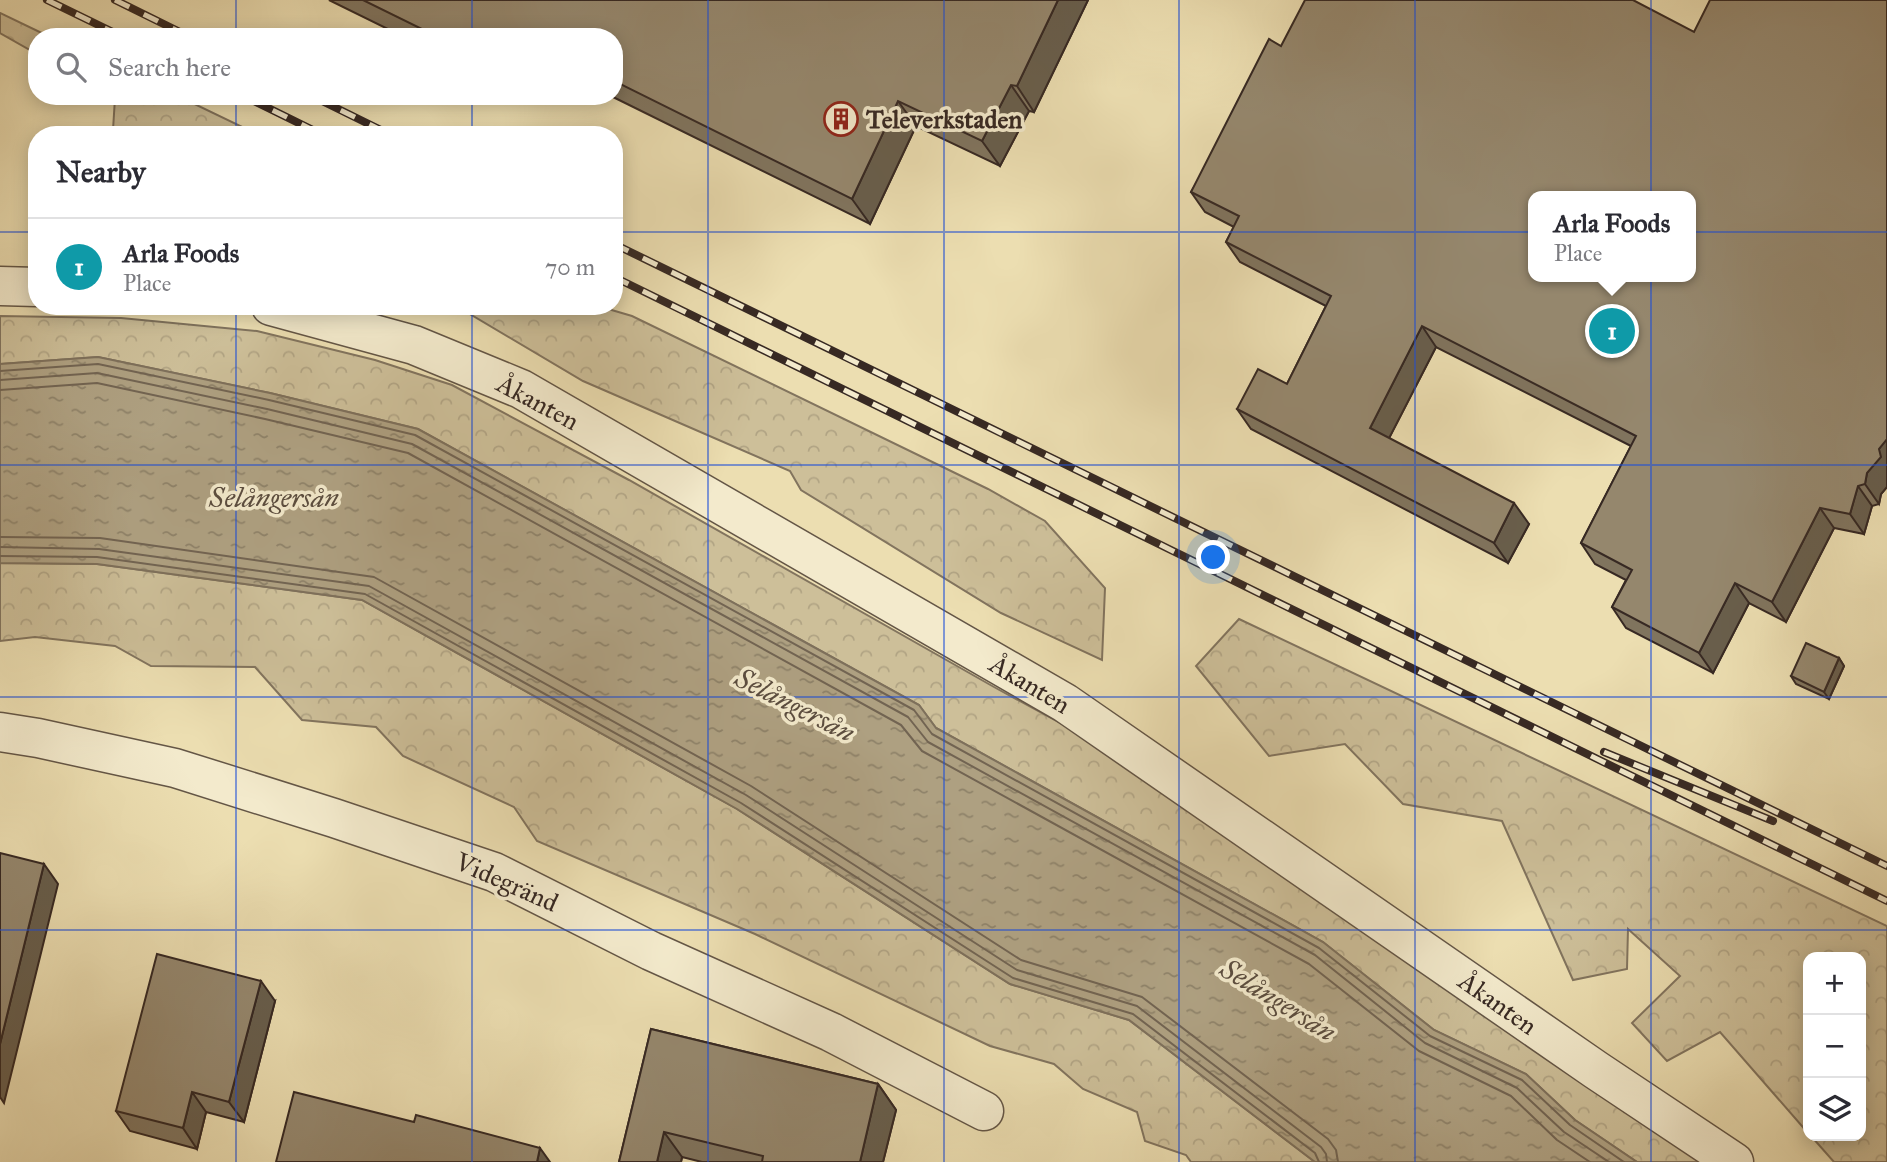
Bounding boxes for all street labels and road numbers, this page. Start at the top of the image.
street label: Åkanten [490,367,585,437]
street label: Åkanten [983,647,1076,721]
street label: Videgränd [450,845,563,919]
street label: Åkanten [1452,964,1543,1042]

